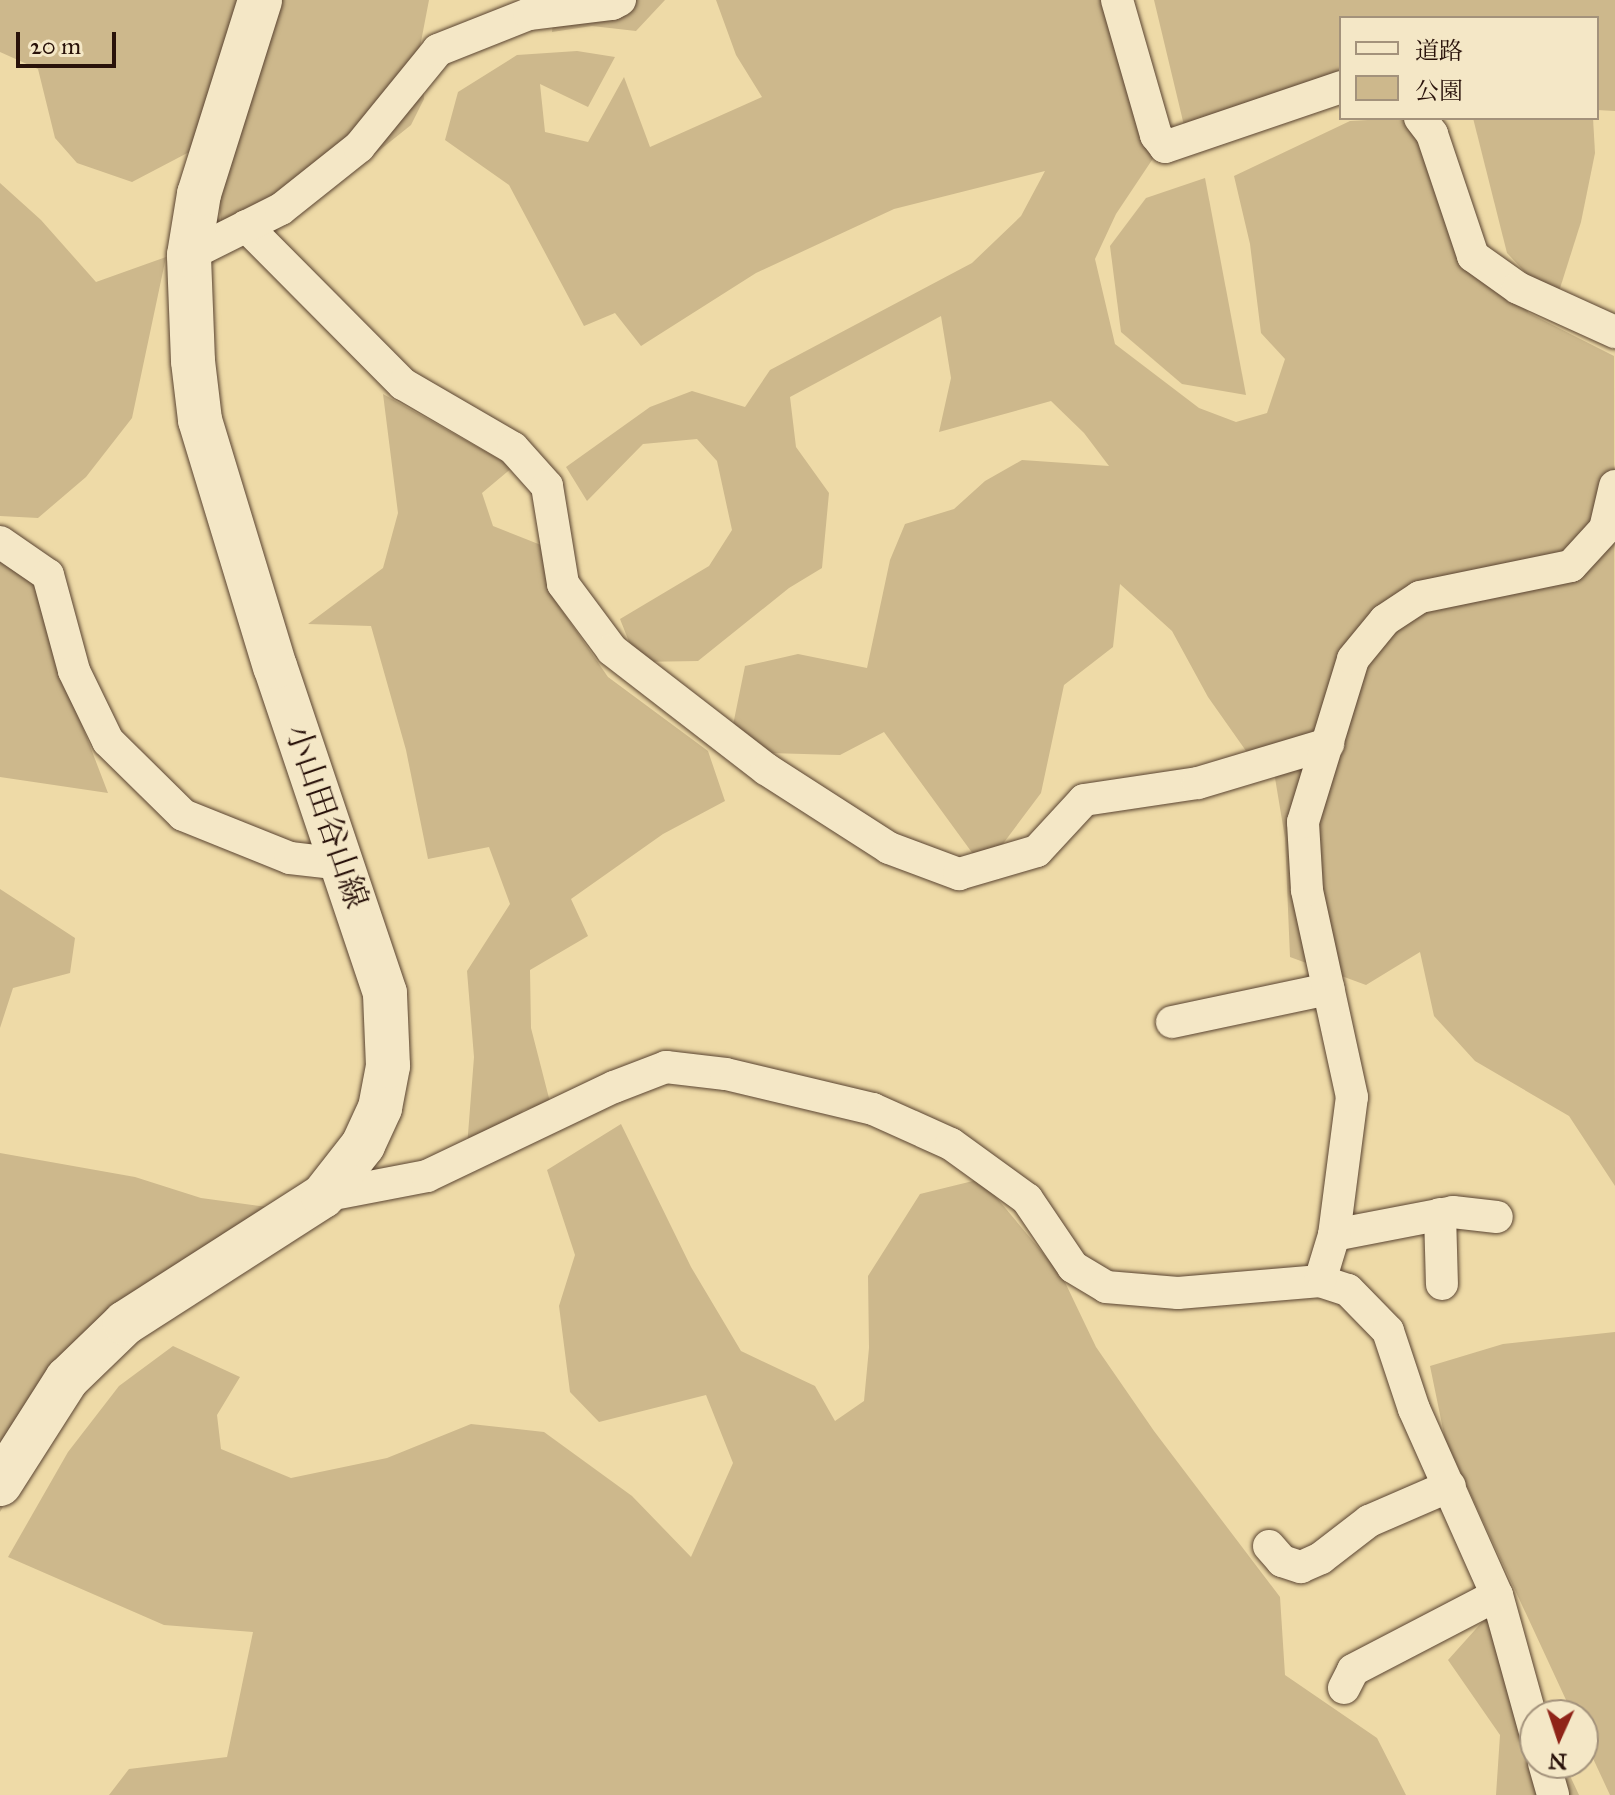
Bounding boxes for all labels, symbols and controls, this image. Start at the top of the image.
scale bar [20,16,120,66]
legend [1339,16,1599,120]
text: 20 m [30,31,81,61]
text: 道路 [1415,36,1463,66]
text: 公園 [1415,76,1463,106]
street label: 小山田谷山線 [277,720,375,914]
north arrow [1519,1699,1599,1779]
text: N [1548,1747,1568,1775]

